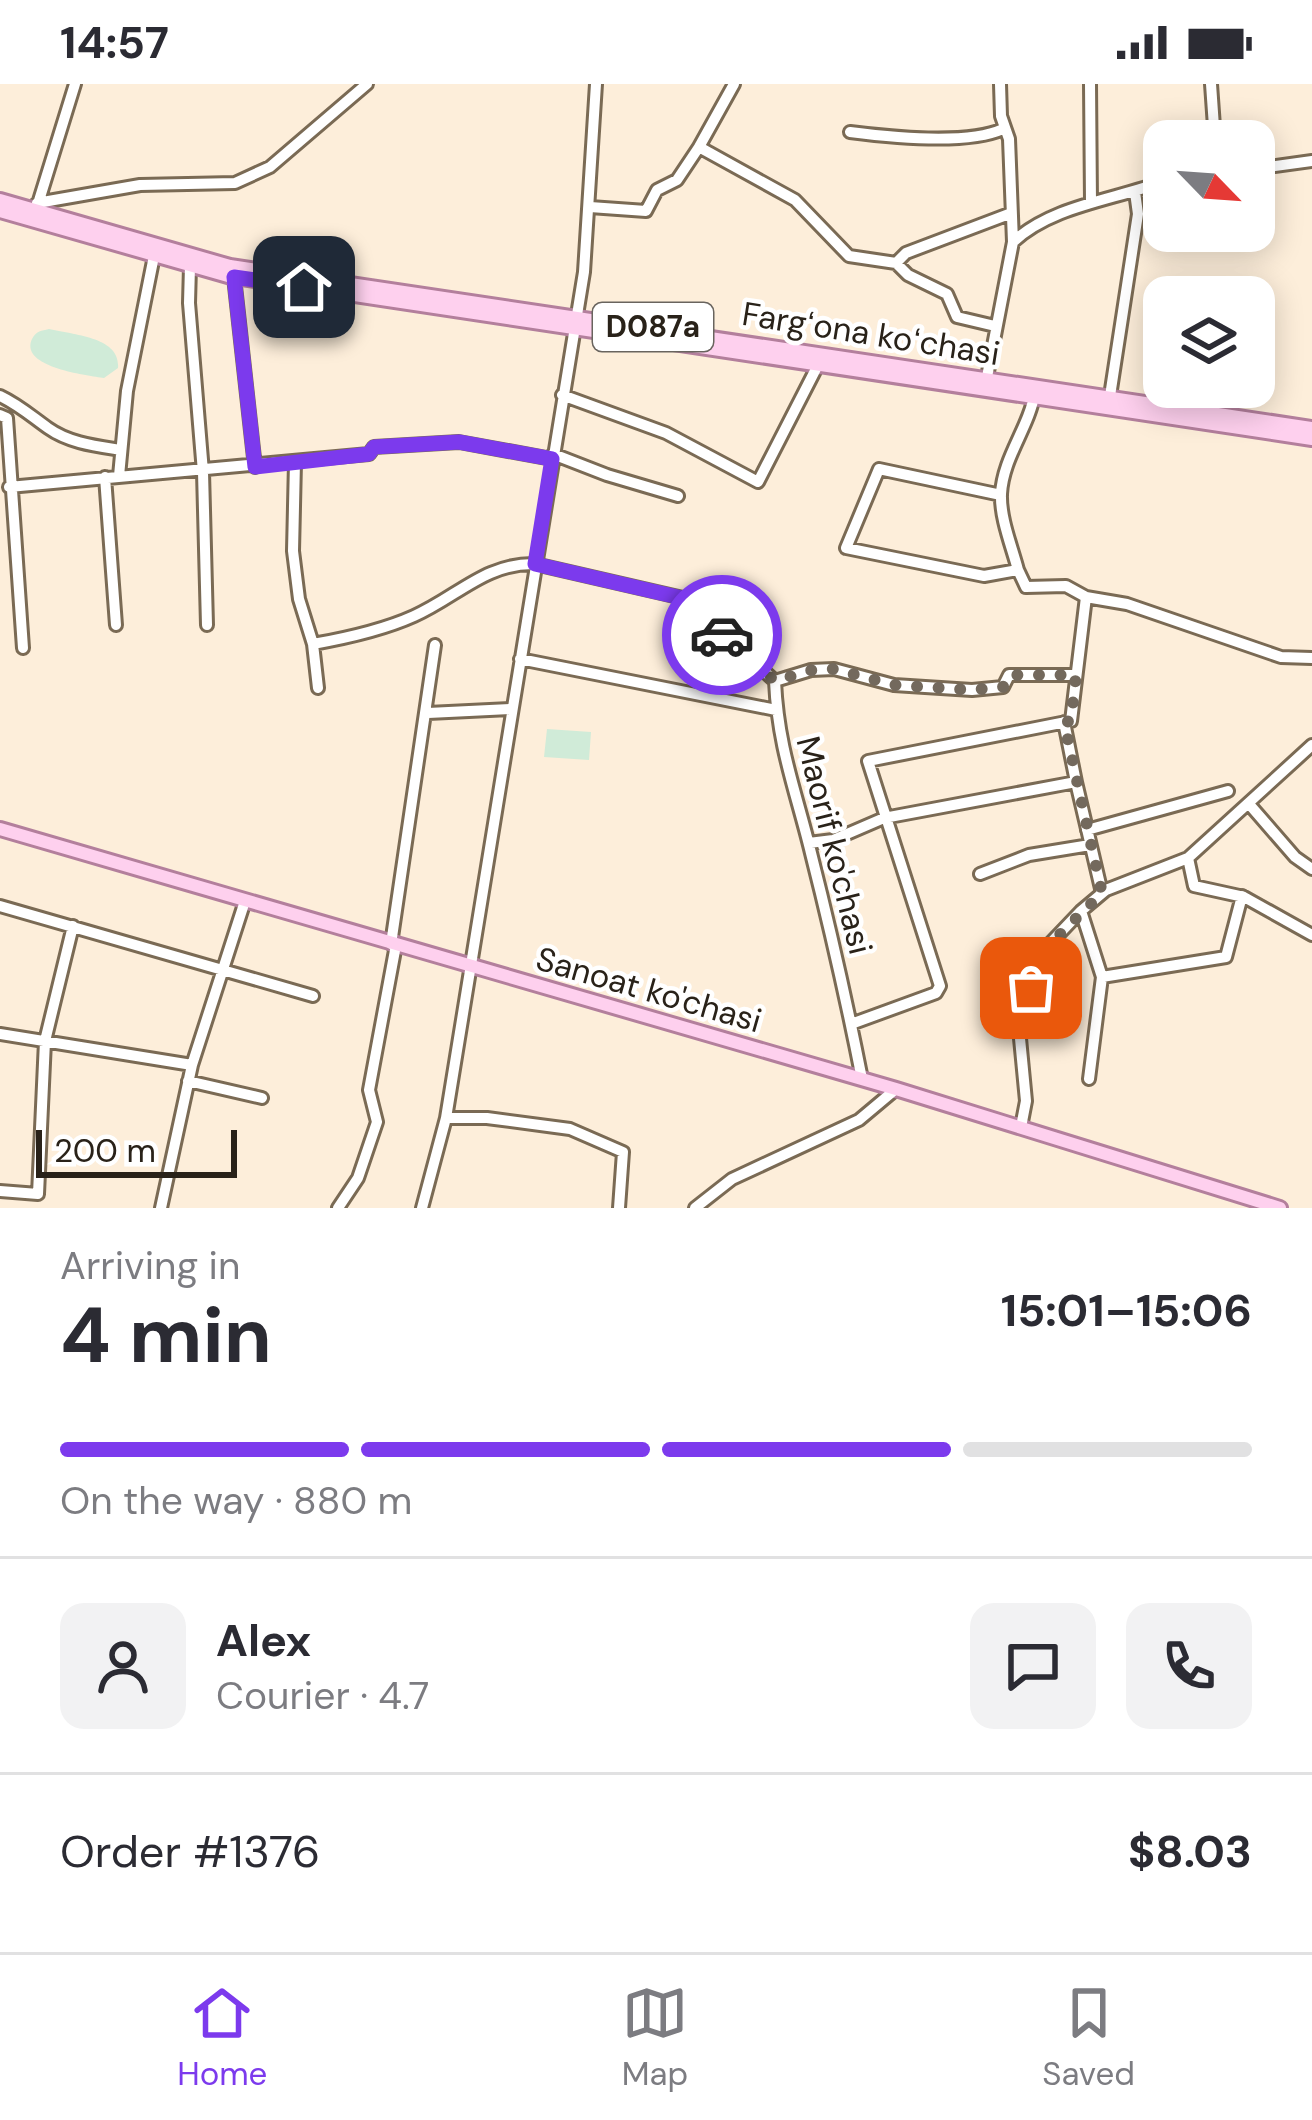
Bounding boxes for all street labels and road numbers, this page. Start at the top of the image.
street label: Fargʻona koʻchasi [739,292,1003,375]
road number: D087a [593,303,713,351]
street label: Maorif ko'chasi [787,732,882,959]
street label: Sanoat ko'chasi [531,937,767,1042]

